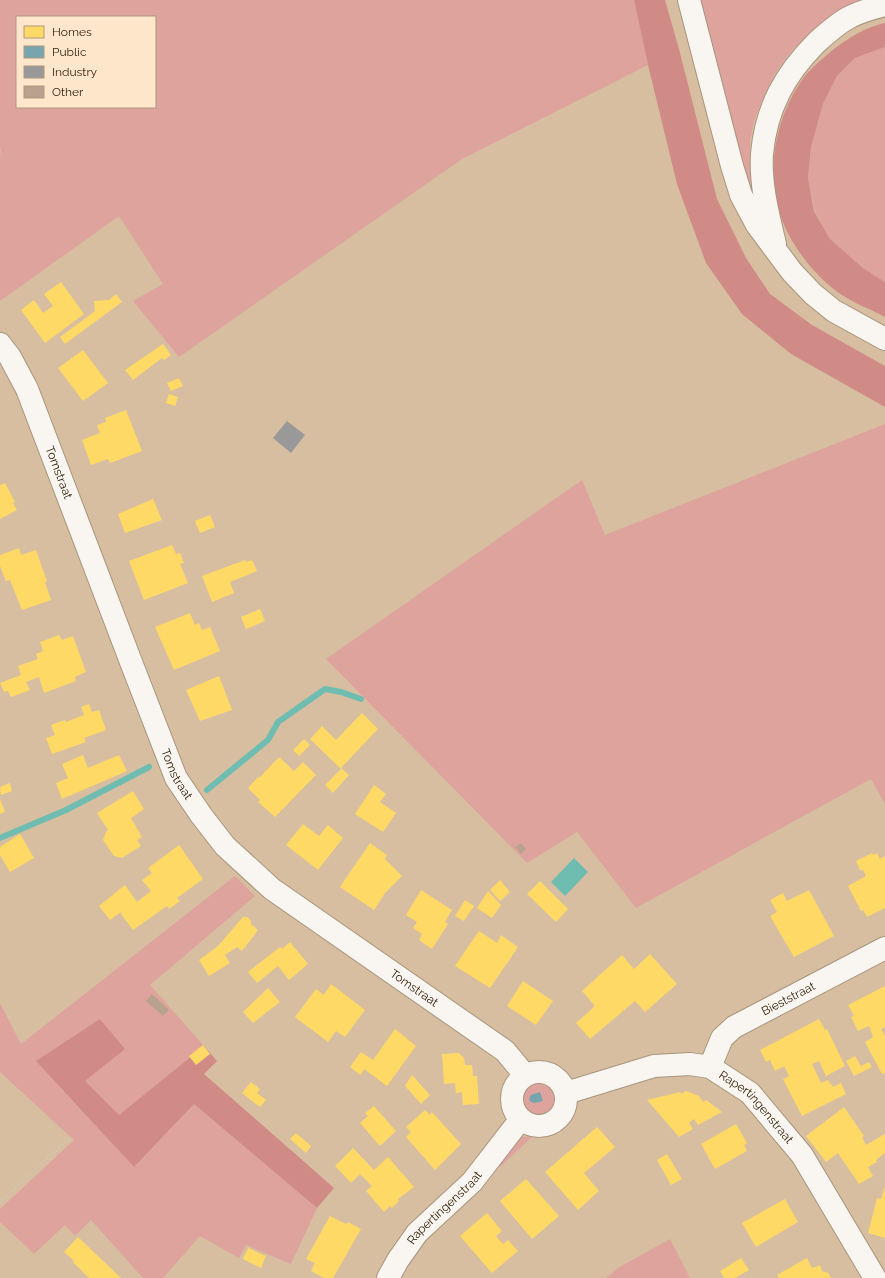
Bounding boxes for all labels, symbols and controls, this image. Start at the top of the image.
legend [16,16,156,108]
text: Homes [52,25,92,39]
text: Public [52,45,87,59]
text: Industry [52,65,98,79]
text: Other [52,85,84,99]
street label: Tomstraat [42,444,75,501]
street label: Tomstraat [158,747,195,802]
street label: Tomstraat [388,966,441,1009]
street label: Bieststraat [759,979,818,1018]
street label: Rapertingenstraat [716,1068,796,1146]
street label: Rapertingenstraat [404,1168,485,1247]

